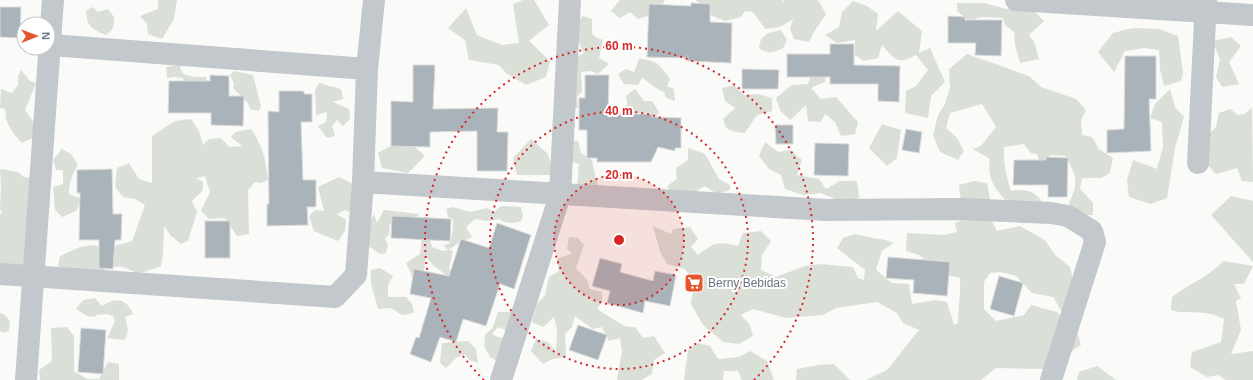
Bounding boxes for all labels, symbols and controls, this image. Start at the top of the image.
north arrow [16,16,56,56]
text: N [40,32,52,40]
text: 60 m [605,39,633,53]
text: 40 m [605,104,633,118]
text: 20 m [605,168,633,182]
centre of rings [612,233,626,247]
supermarket icon: Berny Bebidas [683,272,705,294]
place label: Berny Bebidas [708,276,786,290]

